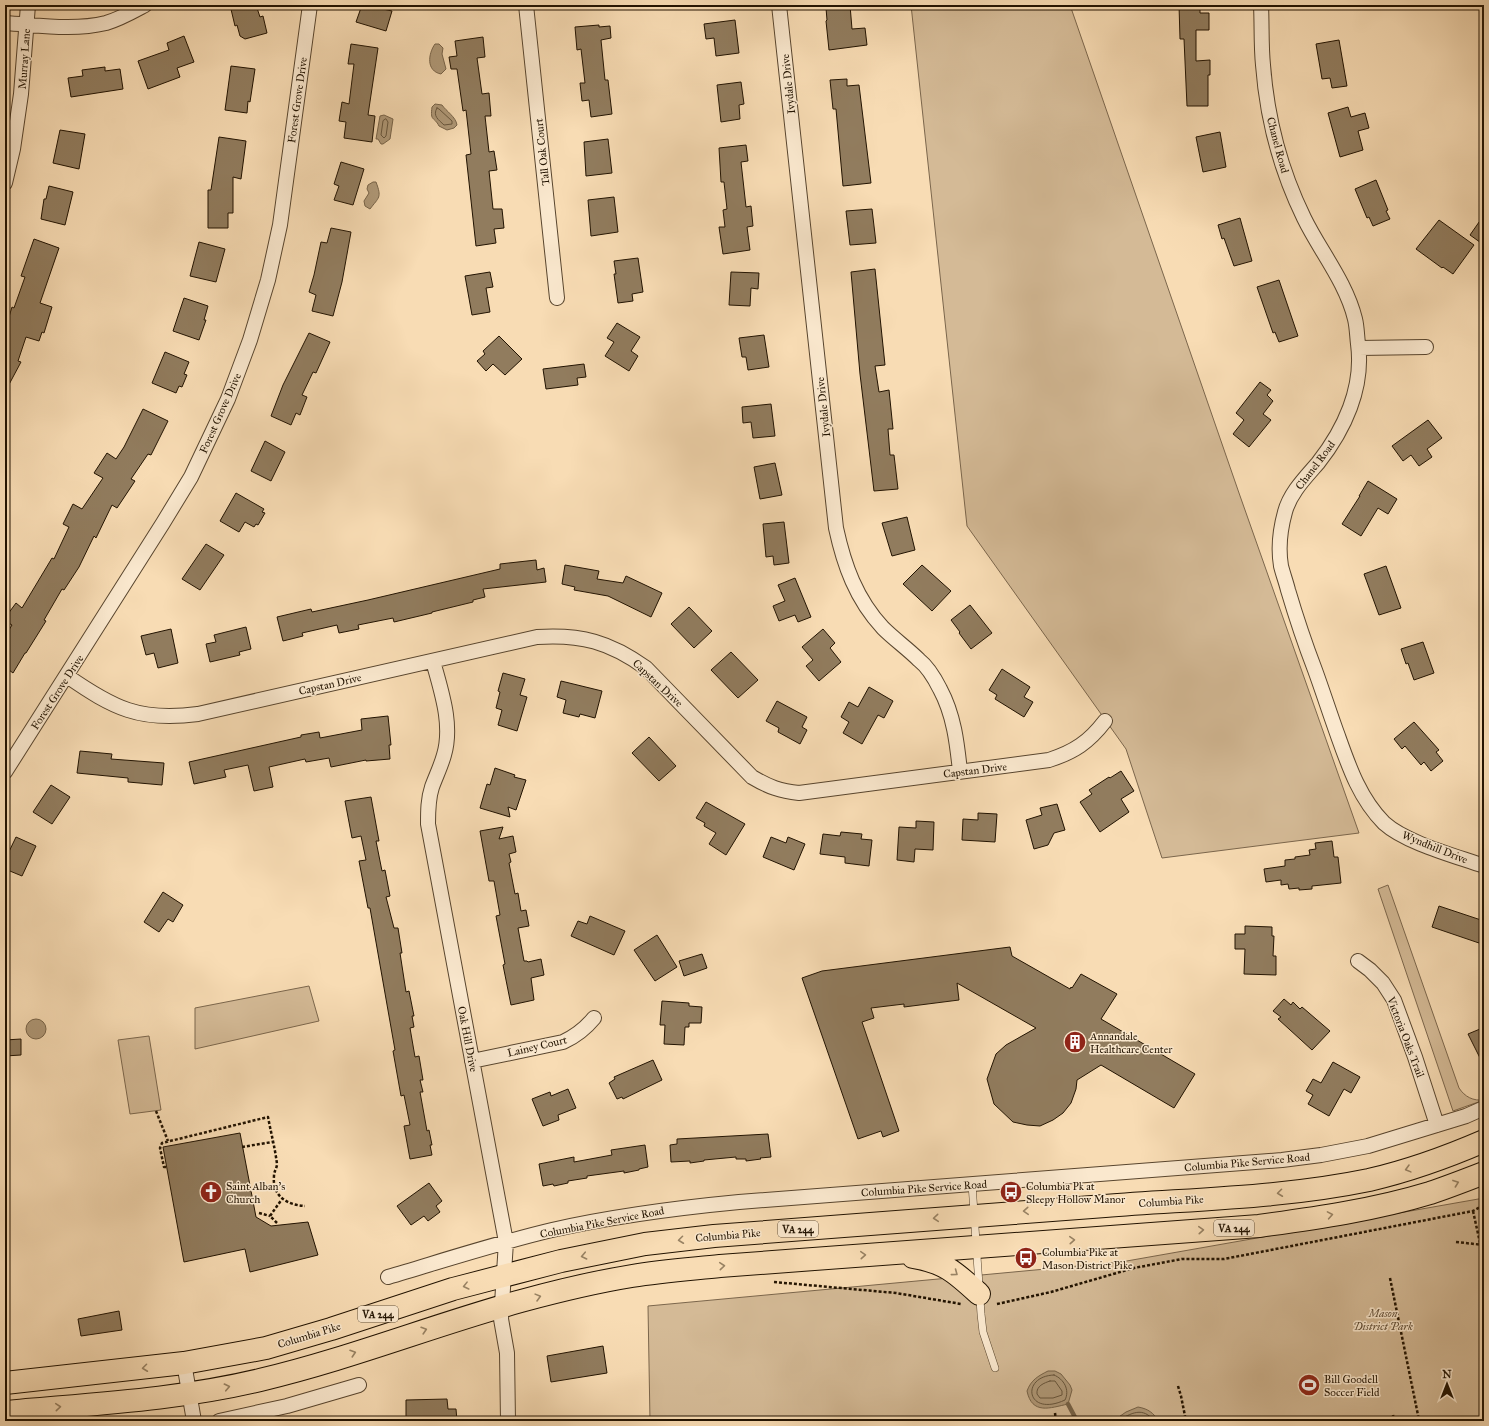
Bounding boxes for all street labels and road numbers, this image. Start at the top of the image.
street label: Murray Lane [16,28,33,90]
street label: Ivydale Drive [779,53,798,115]
street label: Forest Grove Drive [285,56,310,144]
street label: Chanel Road [1264,116,1291,175]
street label: Tall Oak Court [533,118,552,186]
street label: Forest Grove Drive [197,371,244,455]
street label: Ivydale Drive [814,376,833,438]
street label: Chanel Road [1293,438,1338,492]
street label: Forest Grove Drive [28,652,87,732]
street label: Capstan Drive [630,657,686,710]
street label: Capstan Drive [297,671,363,698]
street label: Capstan Drive [943,760,1008,781]
street label: Wyndhill Drive [1400,828,1470,867]
street label: Victoria Oaks Trail [1384,994,1427,1079]
street label: Oak Hill Drive [455,1005,480,1074]
street label: Lainey Court [506,1033,568,1060]
street label: Columbia Pike Service Road [1184,1150,1311,1174]
street label: Columbia Pike Service Road [861,1178,988,1199]
street label: Columbia Pike [1138,1193,1204,1210]
street label: Columbia Pike Service Road [539,1204,666,1241]
road number: VA 244 [1214,1220,1254,1236]
road number: VA 244 [778,1221,818,1237]
street label: Columbia Pike [695,1226,762,1245]
road number: VA 244 [358,1306,398,1322]
street label: Columbia Pike [276,1320,343,1351]

